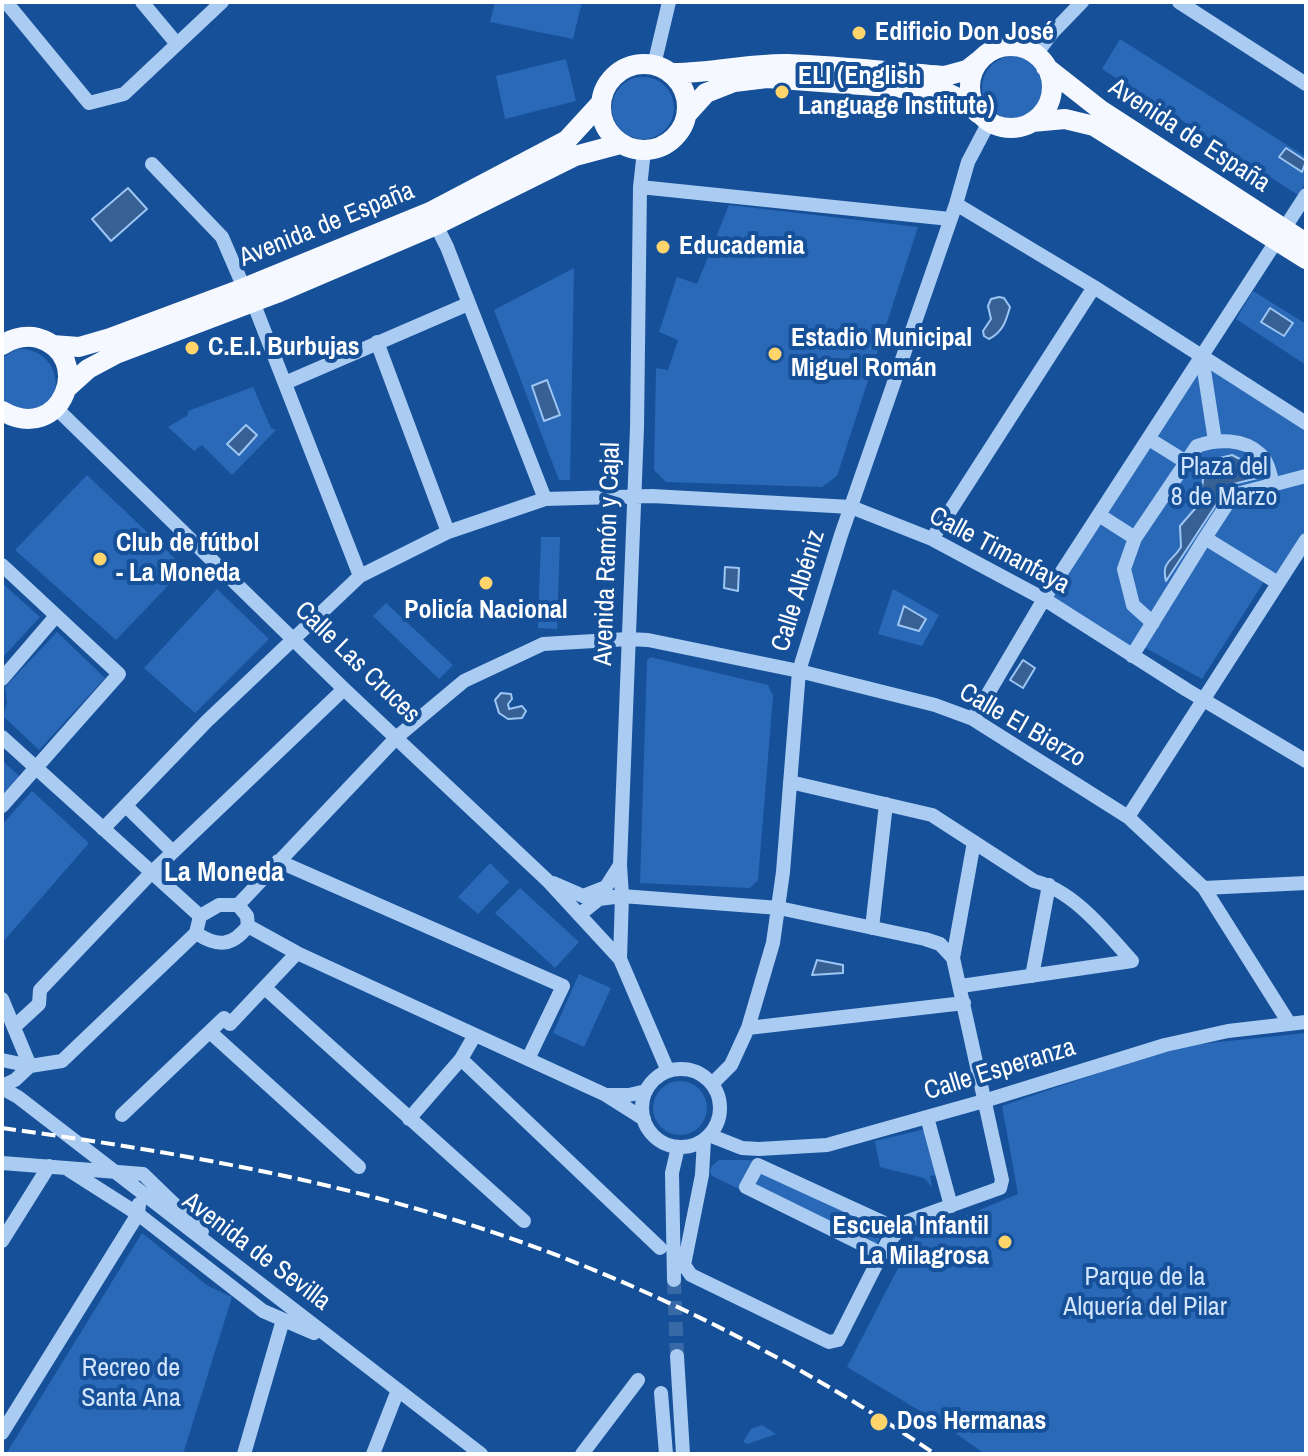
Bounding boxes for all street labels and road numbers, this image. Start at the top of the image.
street label: Avenida de España [1103,72,1275,200]
street label: Avenida de España [235,176,419,274]
street label: Avenida Ramón y Cajal [589,442,627,666]
street label: Calle Timanfaya [923,501,1075,601]
street label: Calle Albéniz [766,526,832,656]
street label: Calle Las Cruces [288,595,426,731]
street label: Calle El Bierzo [953,677,1091,775]
street label: Calle Esperanza [921,1032,1079,1108]
street label: Avenida de Sevilla [176,1186,336,1318]

